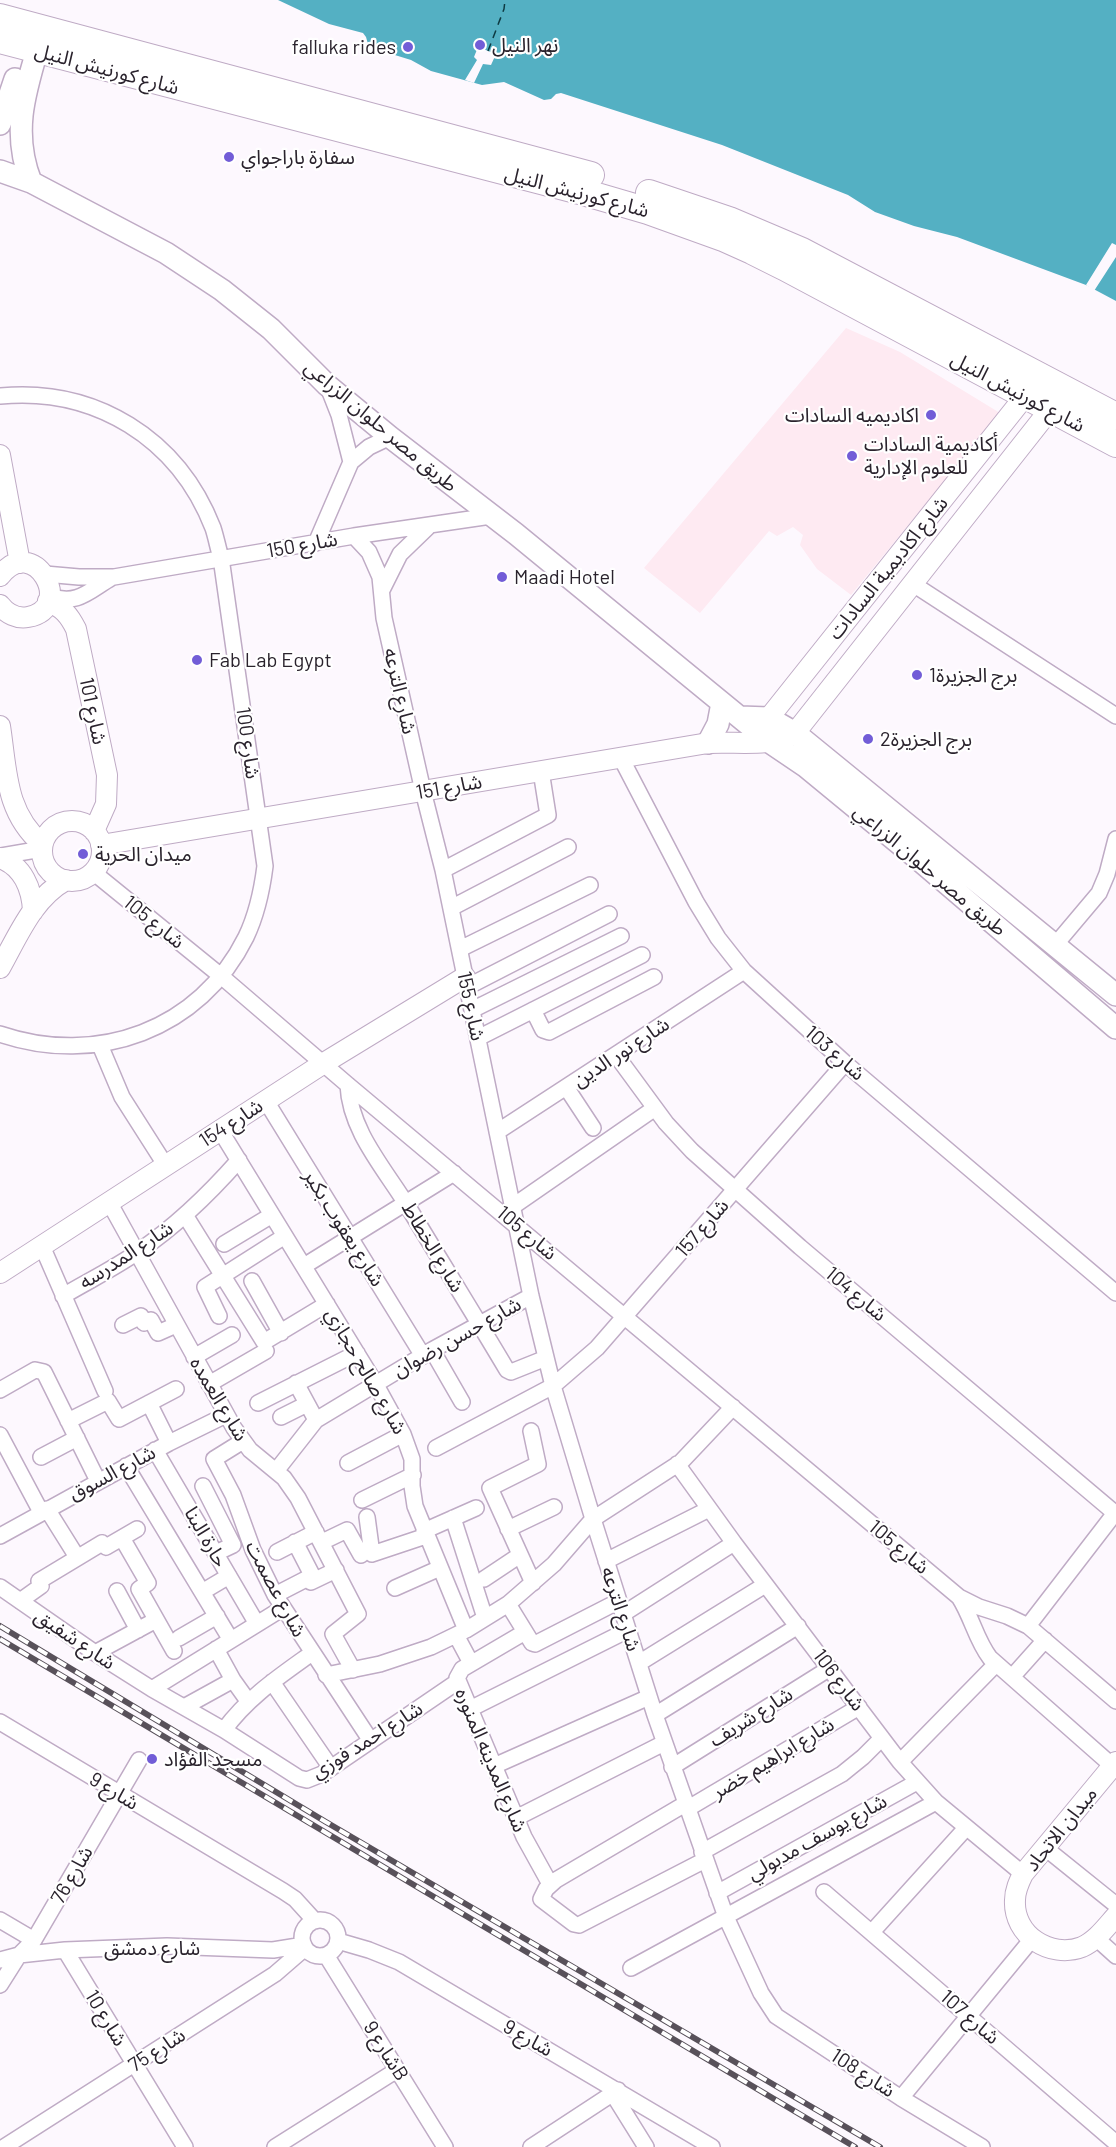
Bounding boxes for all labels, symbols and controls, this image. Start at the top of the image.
place label: نهر النيل [492,33,558,57]
place label: falluka rides [292,35,396,59]
street label: شارع كورنيش النيل [32,38,182,100]
marker: نهر النيل [473,38,487,52]
marker: falluka rides [401,40,415,54]
place label: سفارة باراجواي [241,145,355,169]
marker: سفارة باراجواي [222,150,236,164]
street label: شارع كورنيش النيل [502,161,652,223]
street label: شارع كورنيش النيل [947,347,1089,437]
street label: طريق مصر حلوان الزراعي [300,355,462,497]
place label: اكاديميه السادات [785,403,919,427]
marker: اكاديميه السادات [924,408,938,422]
place label: أكاديمية السادات للعلوم الإدارية [864,432,998,479]
marker: أكاديمية السادات للعلوم الإدارية [845,449,859,463]
street label: شارع اكاديمية السادات [823,492,953,644]
street label: شارع 150 [265,527,339,563]
place label: Maadi Hotel [514,565,615,589]
marker: Maadi Hotel [495,570,509,584]
street label: شارع الترعه [378,646,422,736]
place label: Fab Lab Egypt [209,648,332,672]
marker: Fab Lab Egypt [190,653,204,667]
place label: برج الجزيرة1 [929,663,1017,687]
marker: برج الجزيرة1 [910,668,924,682]
street label: شارع 101 [74,675,112,747]
street label: شارع 100 [231,705,265,781]
place label: برج الجزيرة2 [880,727,972,751]
marker: برج الجزيرة2 [861,732,875,746]
street label: شارع 151 [414,769,484,805]
street label: طريق مصر حلوان الزراعي [849,799,1011,941]
place label: ميدان الحرية [95,842,192,866]
marker: ميدان الحرية [76,847,90,861]
street label: شارع 105 [119,890,189,954]
street label: شارع 155 [452,969,490,1043]
street label: شارع نور الدين [568,1012,674,1092]
street label: شارع 103 [800,1020,870,1086]
street label: شارع 154 [195,1094,267,1152]
street label: شارع يعقوب بكير [298,1165,390,1291]
street label: شارع 157 [670,1194,734,1262]
street label: شارع الخطاط [397,1197,469,1297]
street label: شارع 105 [492,1201,562,1265]
street label: شارع المدرسه [74,1216,178,1294]
street label: شارع 104 [821,1262,891,1326]
street label: شارع حسن رضوان [389,1292,525,1382]
street label: شارع صالح حجازي [320,1304,412,1438]
street label: شارع العمده [185,1353,253,1445]
street label: شارع السوق [64,1440,160,1506]
street label: حارة البنا [179,1503,233,1571]
street label: شارع 105 [864,1515,934,1579]
street label: شارع عصمت [241,1537,311,1641]
street label: شارع الترعه [596,1564,646,1654]
street label: شارع شفيق [30,1603,120,1675]
street label: شارع 106 [808,1644,870,1716]
street label: شارع شريف [705,1682,797,1752]
street label: شارع المدينه المنوره [450,1684,532,1836]
street label: شارع احمد فوزي [307,1696,427,1784]
street label: شارع ابراهيم خضر [708,1712,838,1804]
place label: مسجد الفؤاد [164,1747,262,1771]
marker: مسجد الفؤاد [145,1752,159,1766]
street label: شارع 9 [85,1767,143,1815]
street label: ميدان الاتحاد [1020,1782,1102,1876]
street label: شارع يوسف مدبولي [743,1789,891,1885]
street label: شارع 76 [46,1842,98,1908]
street label: شارع دمشق [104,1936,200,1960]
street label: شارع 107 [935,1985,1005,2049]
street label: شارع 10 [80,1986,132,2050]
street label: شارع 9 [499,2014,557,2062]
street label: شارع 9B [358,2017,414,2085]
street label: شارع 75 [124,2023,190,2077]
street label: شارع 108 [826,2043,900,2103]

